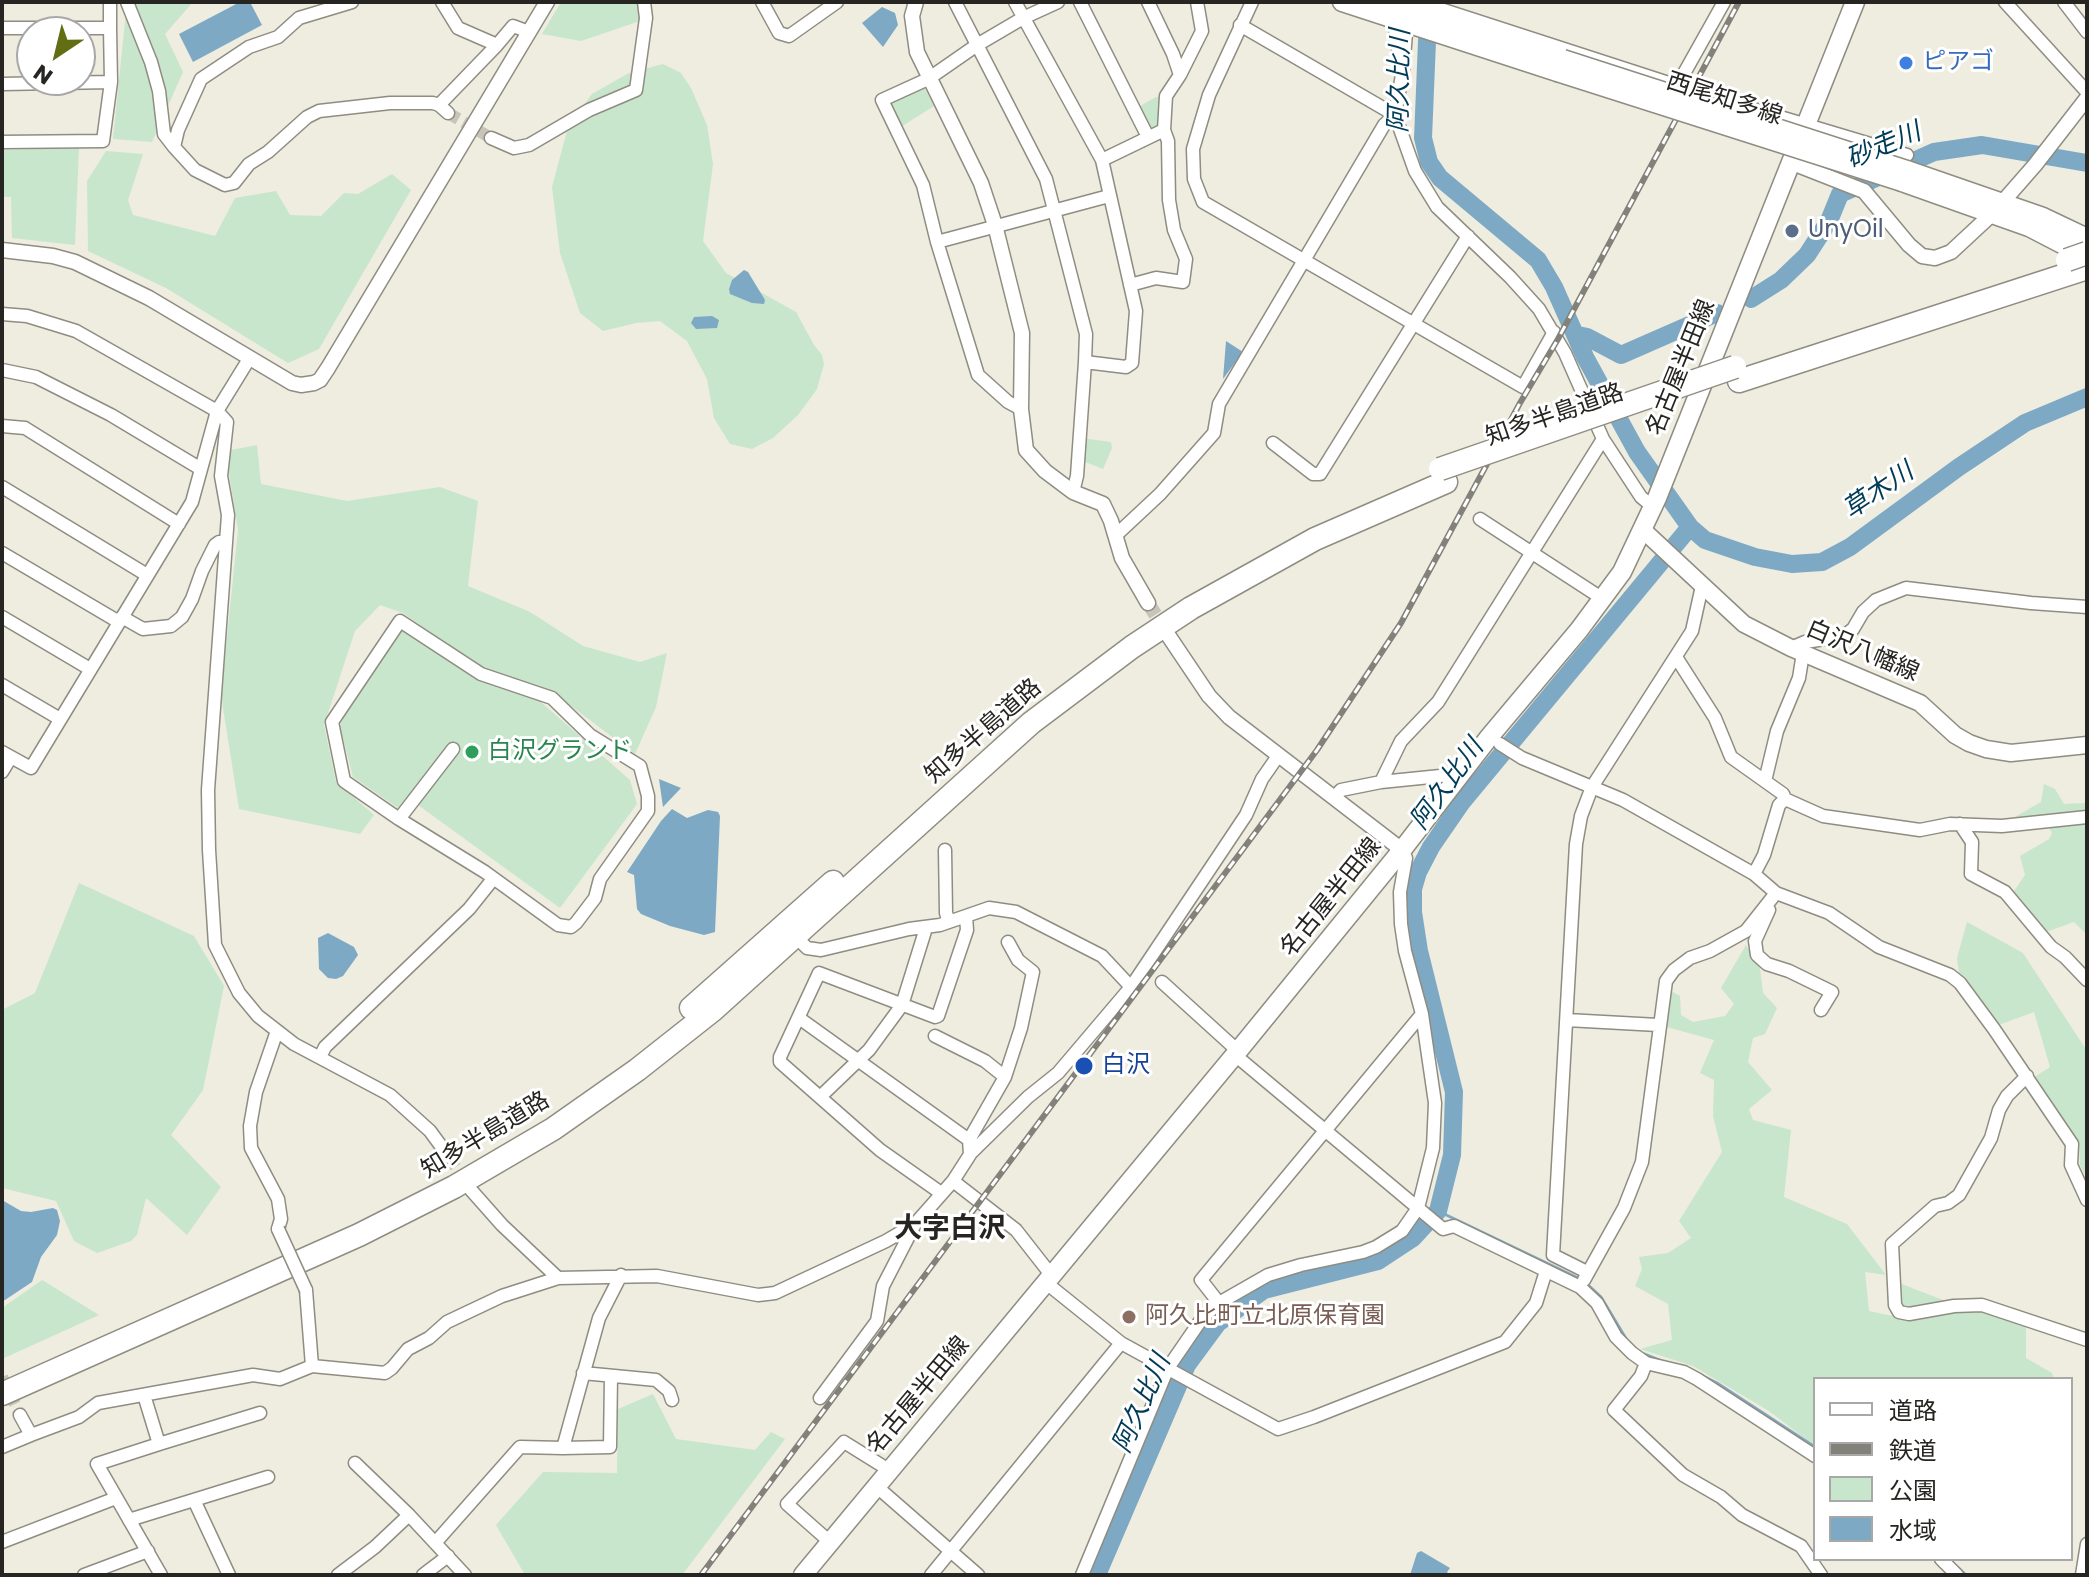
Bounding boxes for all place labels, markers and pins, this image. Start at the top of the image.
place label: ピアゴ [1922,49,1994,77]
marker: ピアゴ [1897,54,1915,72]
place label: UnyOil [1808,217,1884,245]
marker: UnyOil [1783,222,1801,240]
place label: 白沢グランド [488,738,632,766]
marker: 白沢グランド [463,743,481,761]
place label: 白沢 [1102,1052,1150,1080]
marker: 白沢 [1073,1055,1095,1077]
place label: 阿久比町立北原保育園 [1145,1303,1385,1331]
marker: 阿久比町立北原保育園 [1120,1308,1138,1326]

